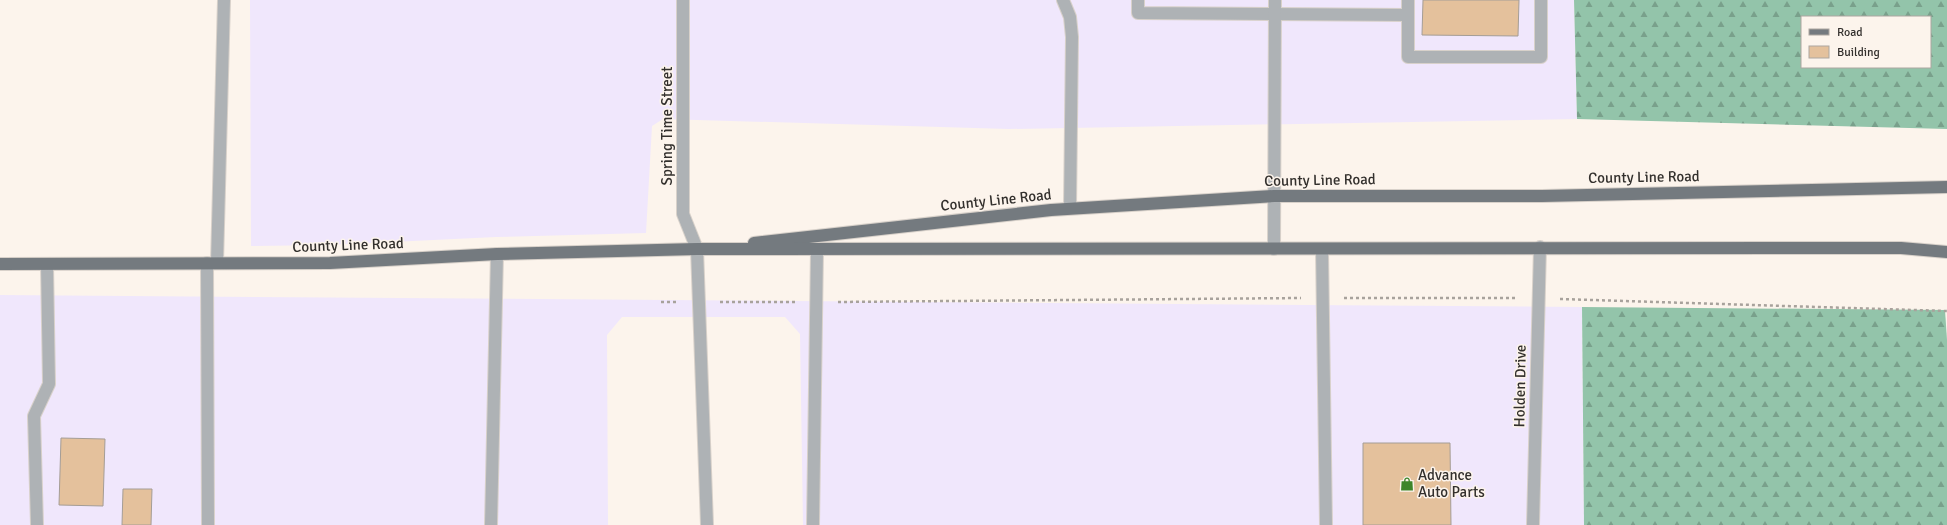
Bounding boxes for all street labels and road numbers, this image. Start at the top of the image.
street label: Spring Time Street [658,67,676,185]
street label: County Line Road [1588,167,1700,187]
street label: County Line Road [1264,170,1376,190]
street label: County Line Road [940,185,1052,215]
street label: County Line Road [292,234,404,256]
street label: Holden Drive [1510,344,1530,428]

